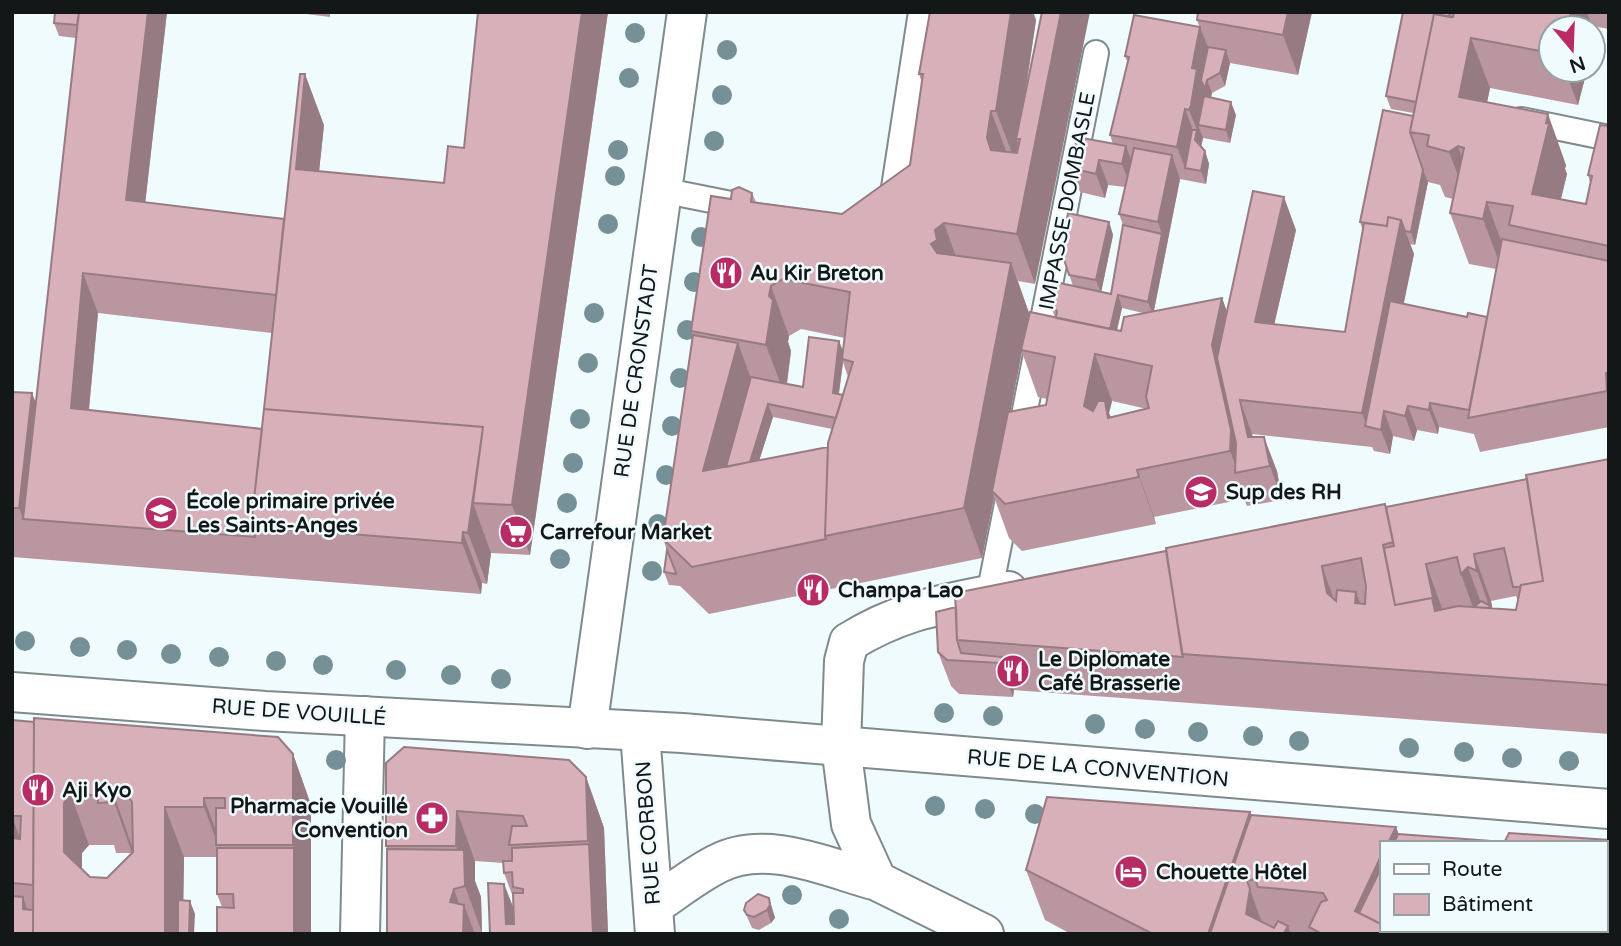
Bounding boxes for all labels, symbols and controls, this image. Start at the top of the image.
north arrow [1537,14,1607,84]
text: N [1566,51,1588,77]
street label: IMPASSE DOMBASLE [1034,90,1101,312]
restaurant icon: Au Kir Breton [707,254,745,292]
place label: Au Kir Breton [750,261,884,286]
street label: RUE DE CRONSTADT [609,263,664,479]
school or university icon: Sup des RH [1182,473,1220,511]
place label: Sup des RH [1226,480,1342,505]
place label: École primaire privée Les Saints-Anges [186,488,395,538]
school or university icon: École primaire privée Les Saints-Anges [142,494,180,532]
supermarket icon: Carrefour Market [497,513,535,551]
place label: Carrefour Market [540,520,712,545]
restaurant icon: Champa Lao [794,571,832,609]
place label: Champa Lao [838,578,964,603]
place label: Le Diplomate Café Brasserie [1038,647,1180,696]
restaurant icon: Le Diplomate Café Brasserie [994,652,1032,690]
street label: RUE DE VOUILLÉ [211,694,387,731]
street label: RUE DE LA CONVENTION [966,745,1230,792]
street label: RUE CORBON [631,760,666,906]
restaurant icon: Aji Kyo [19,771,57,809]
place label: Aji Kyo [62,778,132,803]
place label: Pharmacie Vouillé Convention [230,794,408,843]
pharmacy icon: Pharmacie Vouillé Convention [413,799,451,837]
legend [1380,841,1607,932]
hotel icon: Chouette Hôtel [1112,853,1150,891]
text: Route [1442,857,1502,882]
place label: Chouette Hôtel [1156,860,1307,885]
text: Bâtiment [1442,892,1533,917]

